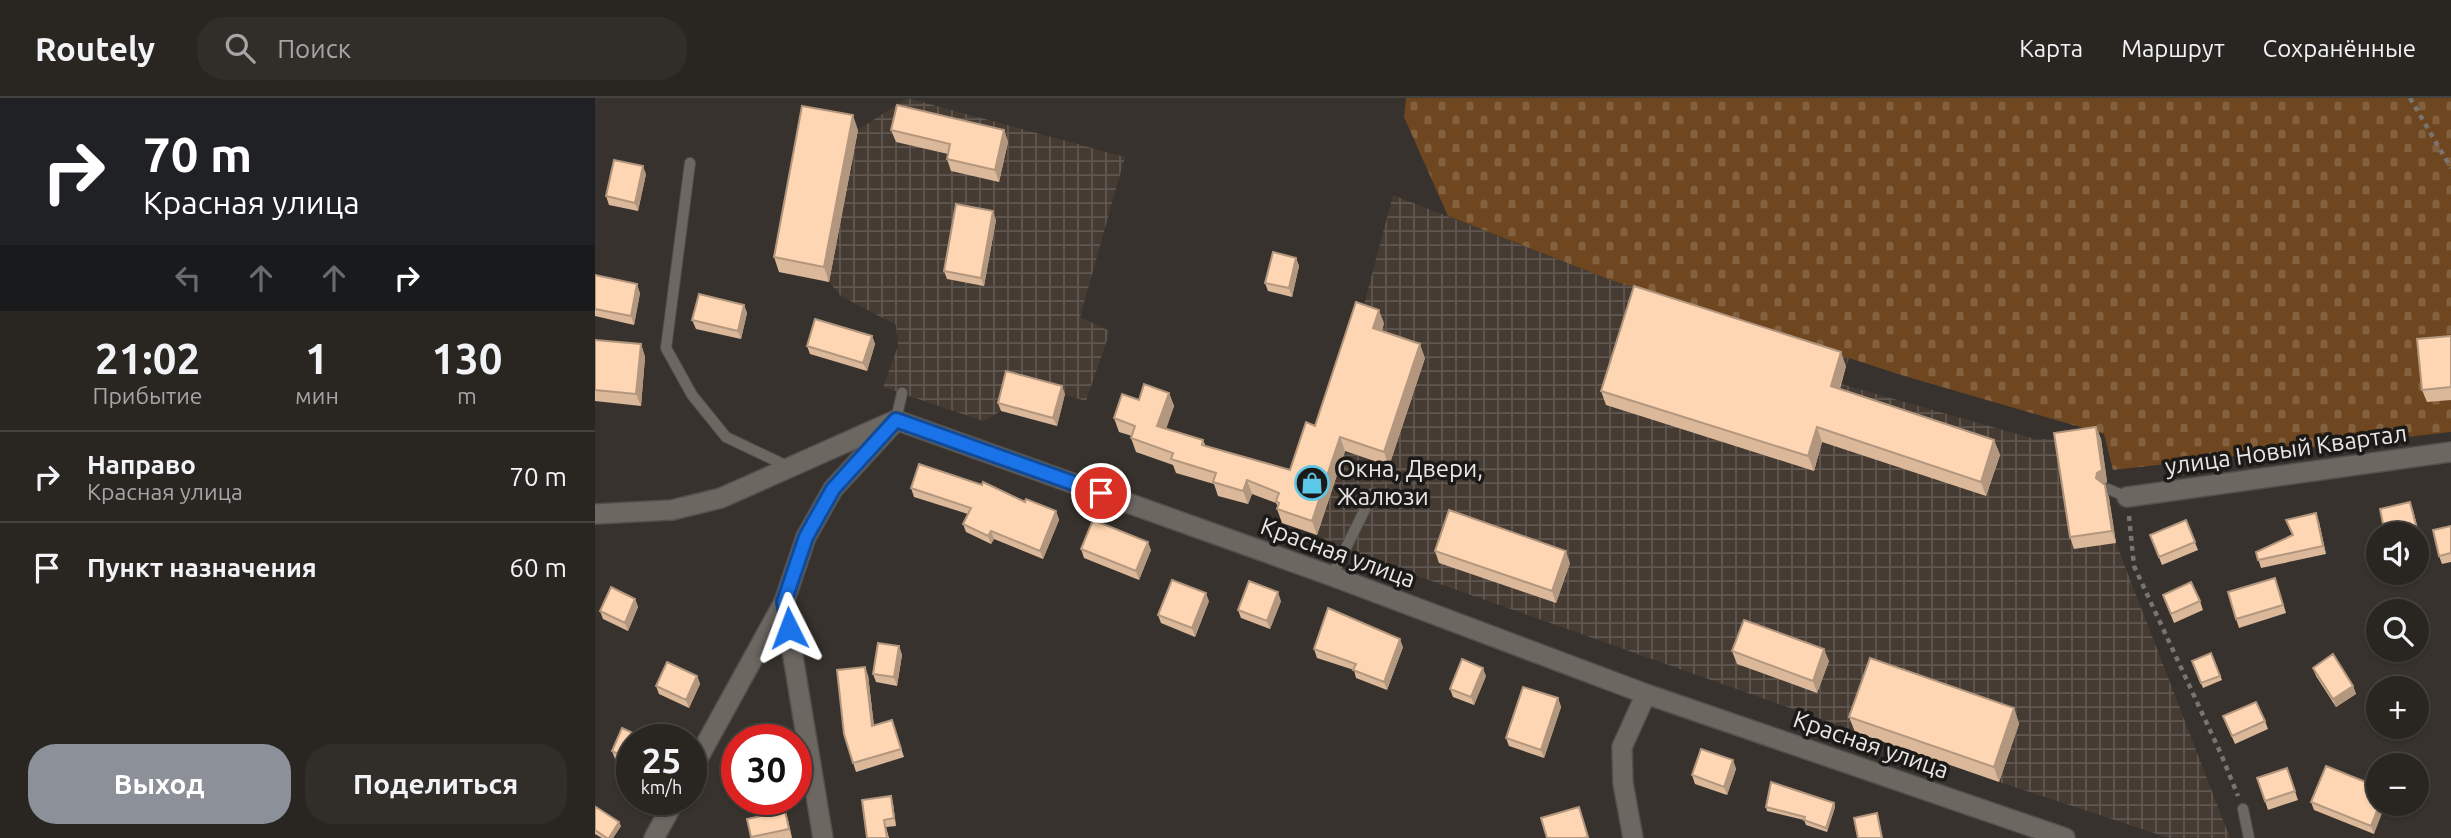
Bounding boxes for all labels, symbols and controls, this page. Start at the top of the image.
search box [197,17,687,80]
icon: search [221,29,259,67]
text: Routely [35,30,155,67]
text: Поиск [277,34,351,63]
text: Карта [2019,35,2083,62]
text: Маршрут [2121,35,2225,62]
text: Сохранённые [2263,35,2416,62]
icon: right [28,126,119,217]
text: 70 m [143,126,252,181]
text: Красная улица [143,184,360,220]
icon: left [169,259,207,297]
icon: ahead [242,259,280,297]
icon: ahead [315,259,353,297]
icon: right [388,259,426,297]
text: 21:02 [95,335,200,382]
text: 1 [305,335,329,382]
text: 130 [431,335,502,382]
text: Прибытие [93,383,203,408]
text: мин [295,383,339,408]
text: m [457,383,477,408]
street label: улица Новый Квартал [2163,419,2409,480]
text: Направо [87,450,196,479]
place label: Окна, Двери, Жалюзи [1337,455,1483,510]
icon: right [28,458,66,496]
text: 70 m [509,462,567,491]
pin [1071,463,1131,523]
shop icon: Окна, Двери, Жалюзи [1293,464,1331,502]
icon: arrive [1082,474,1120,512]
text: Красная улица [87,479,243,504]
street label: Красная улица [1257,512,1419,593]
map controls [2366,522,2429,816]
button: sound [2366,522,2429,585]
icon: arrive [28,549,66,587]
text: Пункт назначения [87,553,317,582]
text: 60 m [509,553,567,582]
position arrow [752,591,826,665]
button: search [2366,599,2429,662]
button: + [2366,676,2429,739]
street label: Красная улица [1790,705,1952,784]
speed limit sign: 30 [721,724,812,815]
text: 25 [642,740,681,780]
button: Выход [28,744,291,824]
button: Поделиться [305,744,567,824]
button: − [2366,753,2429,816]
text: km/h [641,777,682,797]

